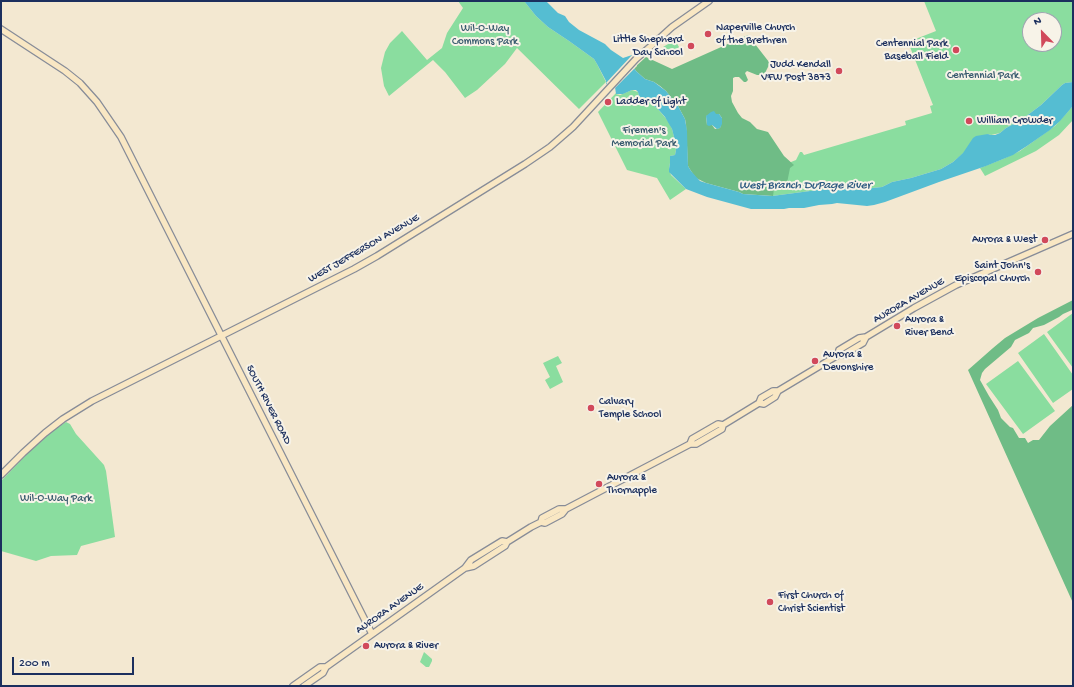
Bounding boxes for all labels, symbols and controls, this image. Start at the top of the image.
north arrow [1022,12,1062,52]
text: N [1032,15,1043,29]
place label: Naperville Church of the Brethren [716,21,795,47]
park label: Wil-O-Way Commons Park [452,22,518,48]
marker: Naperville Church of the Brethren [703,29,713,39]
place label: Little Shepherd Day School [613,33,683,59]
place label: Centennial Park Baseball Field [876,37,948,63]
marker: Little Shepherd Day School [686,41,696,51]
marker: Centennial Park Baseball Field [951,45,961,55]
place label: Judd Kendall VFW Post 3873 [761,58,831,84]
marker: Judd Kendall VFW Post 3873 [834,66,844,76]
park label: Centennial Park [947,69,1019,83]
place label: Ladder of Light [616,95,686,109]
marker: Ladder of Light [603,97,613,107]
place label: William Crowder [977,114,1053,128]
marker: William Crowder [964,116,974,126]
park label: Firemen's Memorial Park [611,124,677,150]
water label: West Branch DuPage River [739,179,871,193]
street label: WEST JEFFERSON AVENUE [306,212,422,286]
place label: Aurora & West [972,233,1037,247]
marker: Aurora & West [1040,235,1050,245]
place label: Saint John's Episcopal Church [955,259,1030,285]
marker: Saint John's Episcopal Church [1033,267,1043,277]
street label: AURORA AVENUE [871,275,947,327]
place label: Aurora & River Bend [905,313,953,339]
marker: Aurora & River Bend [892,321,902,331]
place label: Aurora & Devonshire [823,348,874,374]
marker: Aurora & Devonshire [810,356,820,366]
street label: SOUTH RIVER ROAD [242,363,294,447]
place label: Calvary Temple School [599,395,661,421]
marker: Calvary Temple School [586,403,596,413]
place label: Aurora & Thornapple [607,471,657,497]
marker: Aurora & Thornapple [594,479,604,489]
park label: Wil-O-Way Park [20,492,92,506]
street label: AURORA AVENUE [353,581,427,637]
place label: First Church of Christ Scientist [778,589,845,615]
marker: First Church of Christ Scientist [765,597,775,607]
place label: Aurora & River [374,639,438,653]
marker: Aurora & River [361,641,371,651]
scale bar [14,649,136,675]
text: 200 m [19,657,50,671]

